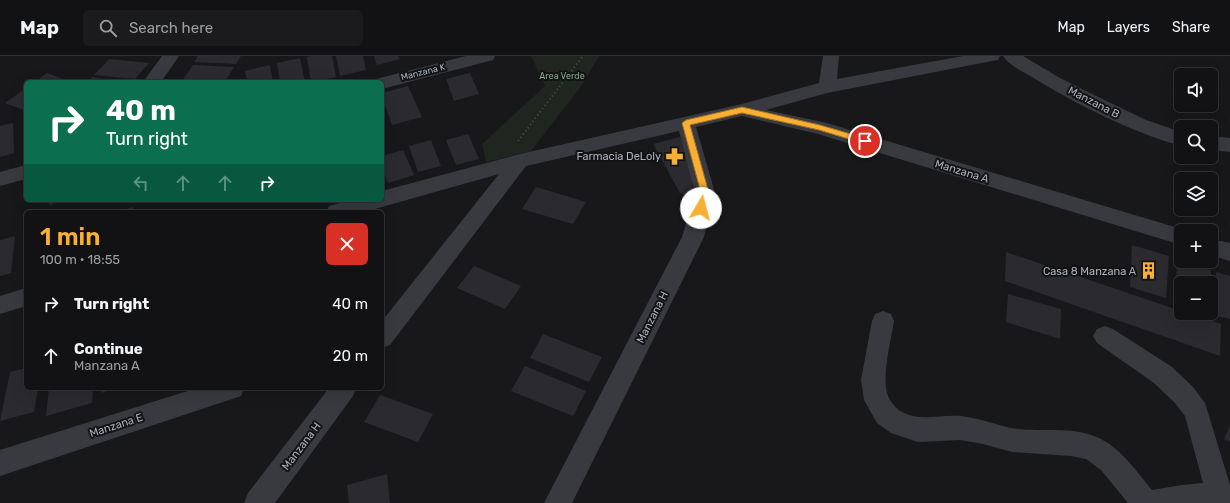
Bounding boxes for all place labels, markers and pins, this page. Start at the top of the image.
pin [848,124,882,158]
pharmacy icon: Farmacia DeLoly [664,146,684,166]
place label: Farmacia DeLoly [576,150,661,163]
building icon: Casa 8 Manzana A [1139,261,1159,281]
place label: Casa 8 Manzana A [1043,265,1137,278]

